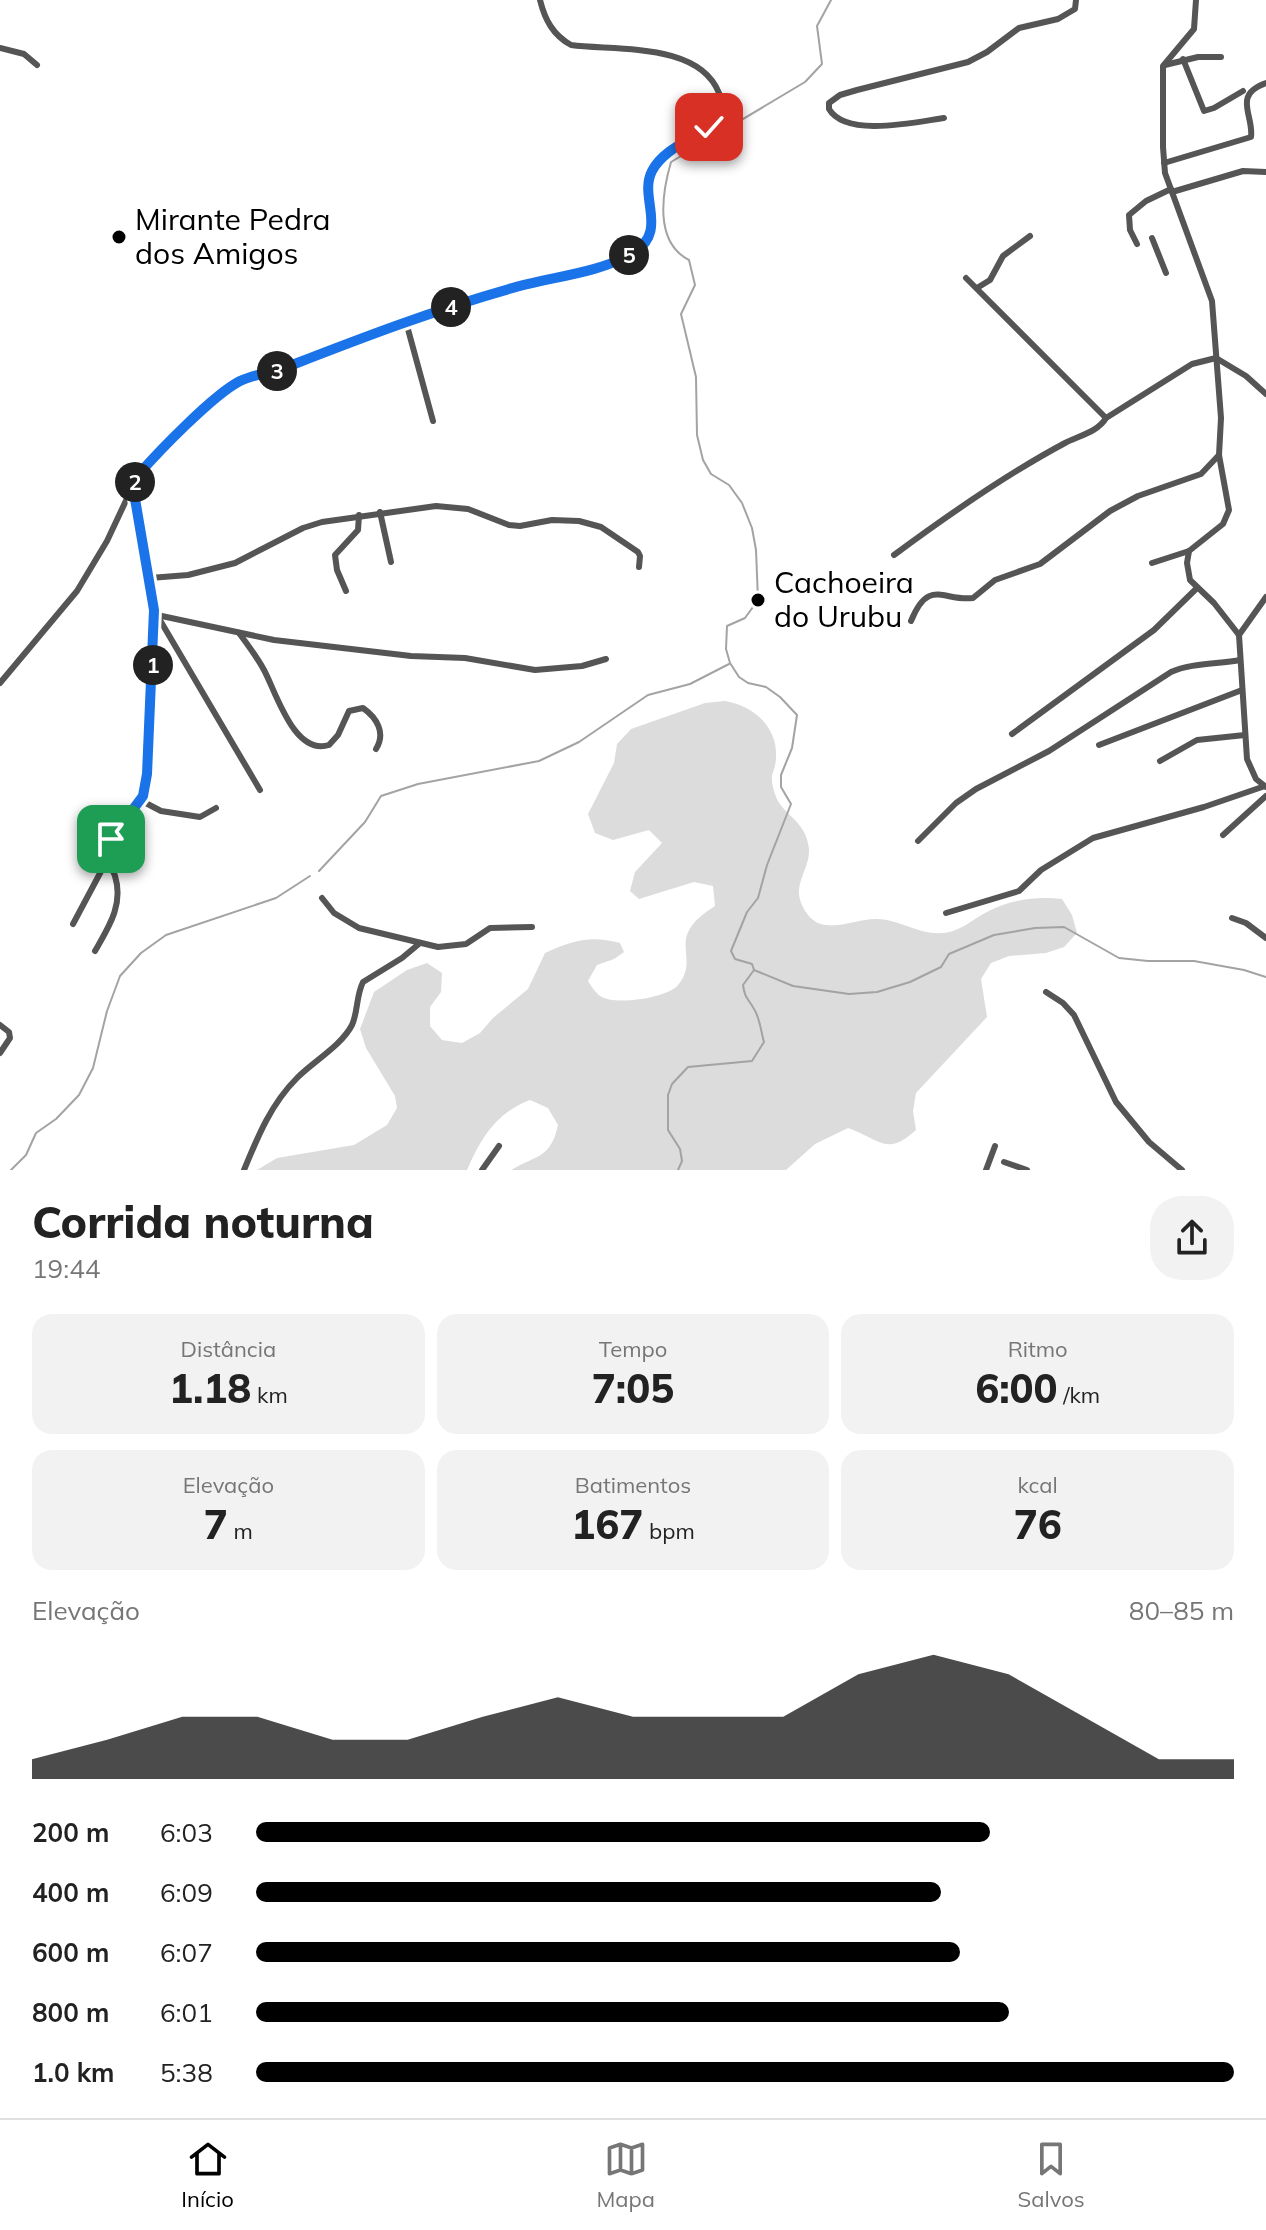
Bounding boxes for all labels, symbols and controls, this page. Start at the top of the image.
pin [675,93,743,161]
icon: check [687,105,731,149]
place label: Mirante Pedra dos Amigos [135,200,331,272]
marker: Mirante Pedra dos Amigos [110,228,128,246]
pin: 5 [609,235,649,275]
text: 5 [622,241,636,269]
pin: 4 [431,287,471,327]
text: 4 [444,293,458,321]
pin: 3 [257,351,297,391]
text: 3 [270,357,284,385]
pin: 2 [115,462,155,502]
text: 2 [128,468,142,496]
place label: Cachoeira do Urubu [774,563,914,635]
marker: Cachoeira do Urubu [749,591,767,609]
pin: 1 [133,645,173,685]
text: 1 [146,651,160,679]
pin [77,805,145,873]
icon: arrive [89,817,133,861]
text: Corrida noturna [32,1194,374,1249]
button: share [1150,1196,1234,1280]
text: 19:44 [32,1252,100,1285]
text: Distância [181,1335,276,1363]
text: Tempo [599,1335,667,1363]
text: Ritmo [1008,1335,1068,1363]
text: 1.18 [169,1363,251,1413]
text: 7:05 [592,1363,674,1413]
text: 6:00 [975,1363,1058,1413]
text: km [251,1381,288,1409]
text: /km [1058,1381,1100,1409]
text: Elevação [183,1471,274,1499]
text: Batimentos [575,1471,691,1499]
text: kcal [1018,1471,1058,1499]
text: 7 [204,1499,228,1549]
text: 167 [571,1499,643,1549]
text: 76 [1014,1499,1062,1549]
text: m [228,1517,253,1545]
text: bpm [643,1517,695,1545]
text: Elevação [32,1594,140,1627]
text: 80–85 m [1129,1594,1234,1627]
text: 200 m [32,1816,109,1849]
text: 6:03 [160,1816,213,1849]
text: 400 m [32,1876,109,1909]
text: 6:09 [160,1876,213,1909]
text: 600 m [32,1936,109,1969]
text: 6:07 [160,1936,213,1969]
text: 800 m [32,1996,109,2029]
text: 6:01 [160,1996,213,2029]
text: 1.0 km [32,2056,115,2089]
text: 5:38 [160,2056,213,2089]
tab: Início [181,2137,234,2213]
tab: Mapa [596,2137,655,2213]
tab: Salvos [1018,2137,1085,2213]

